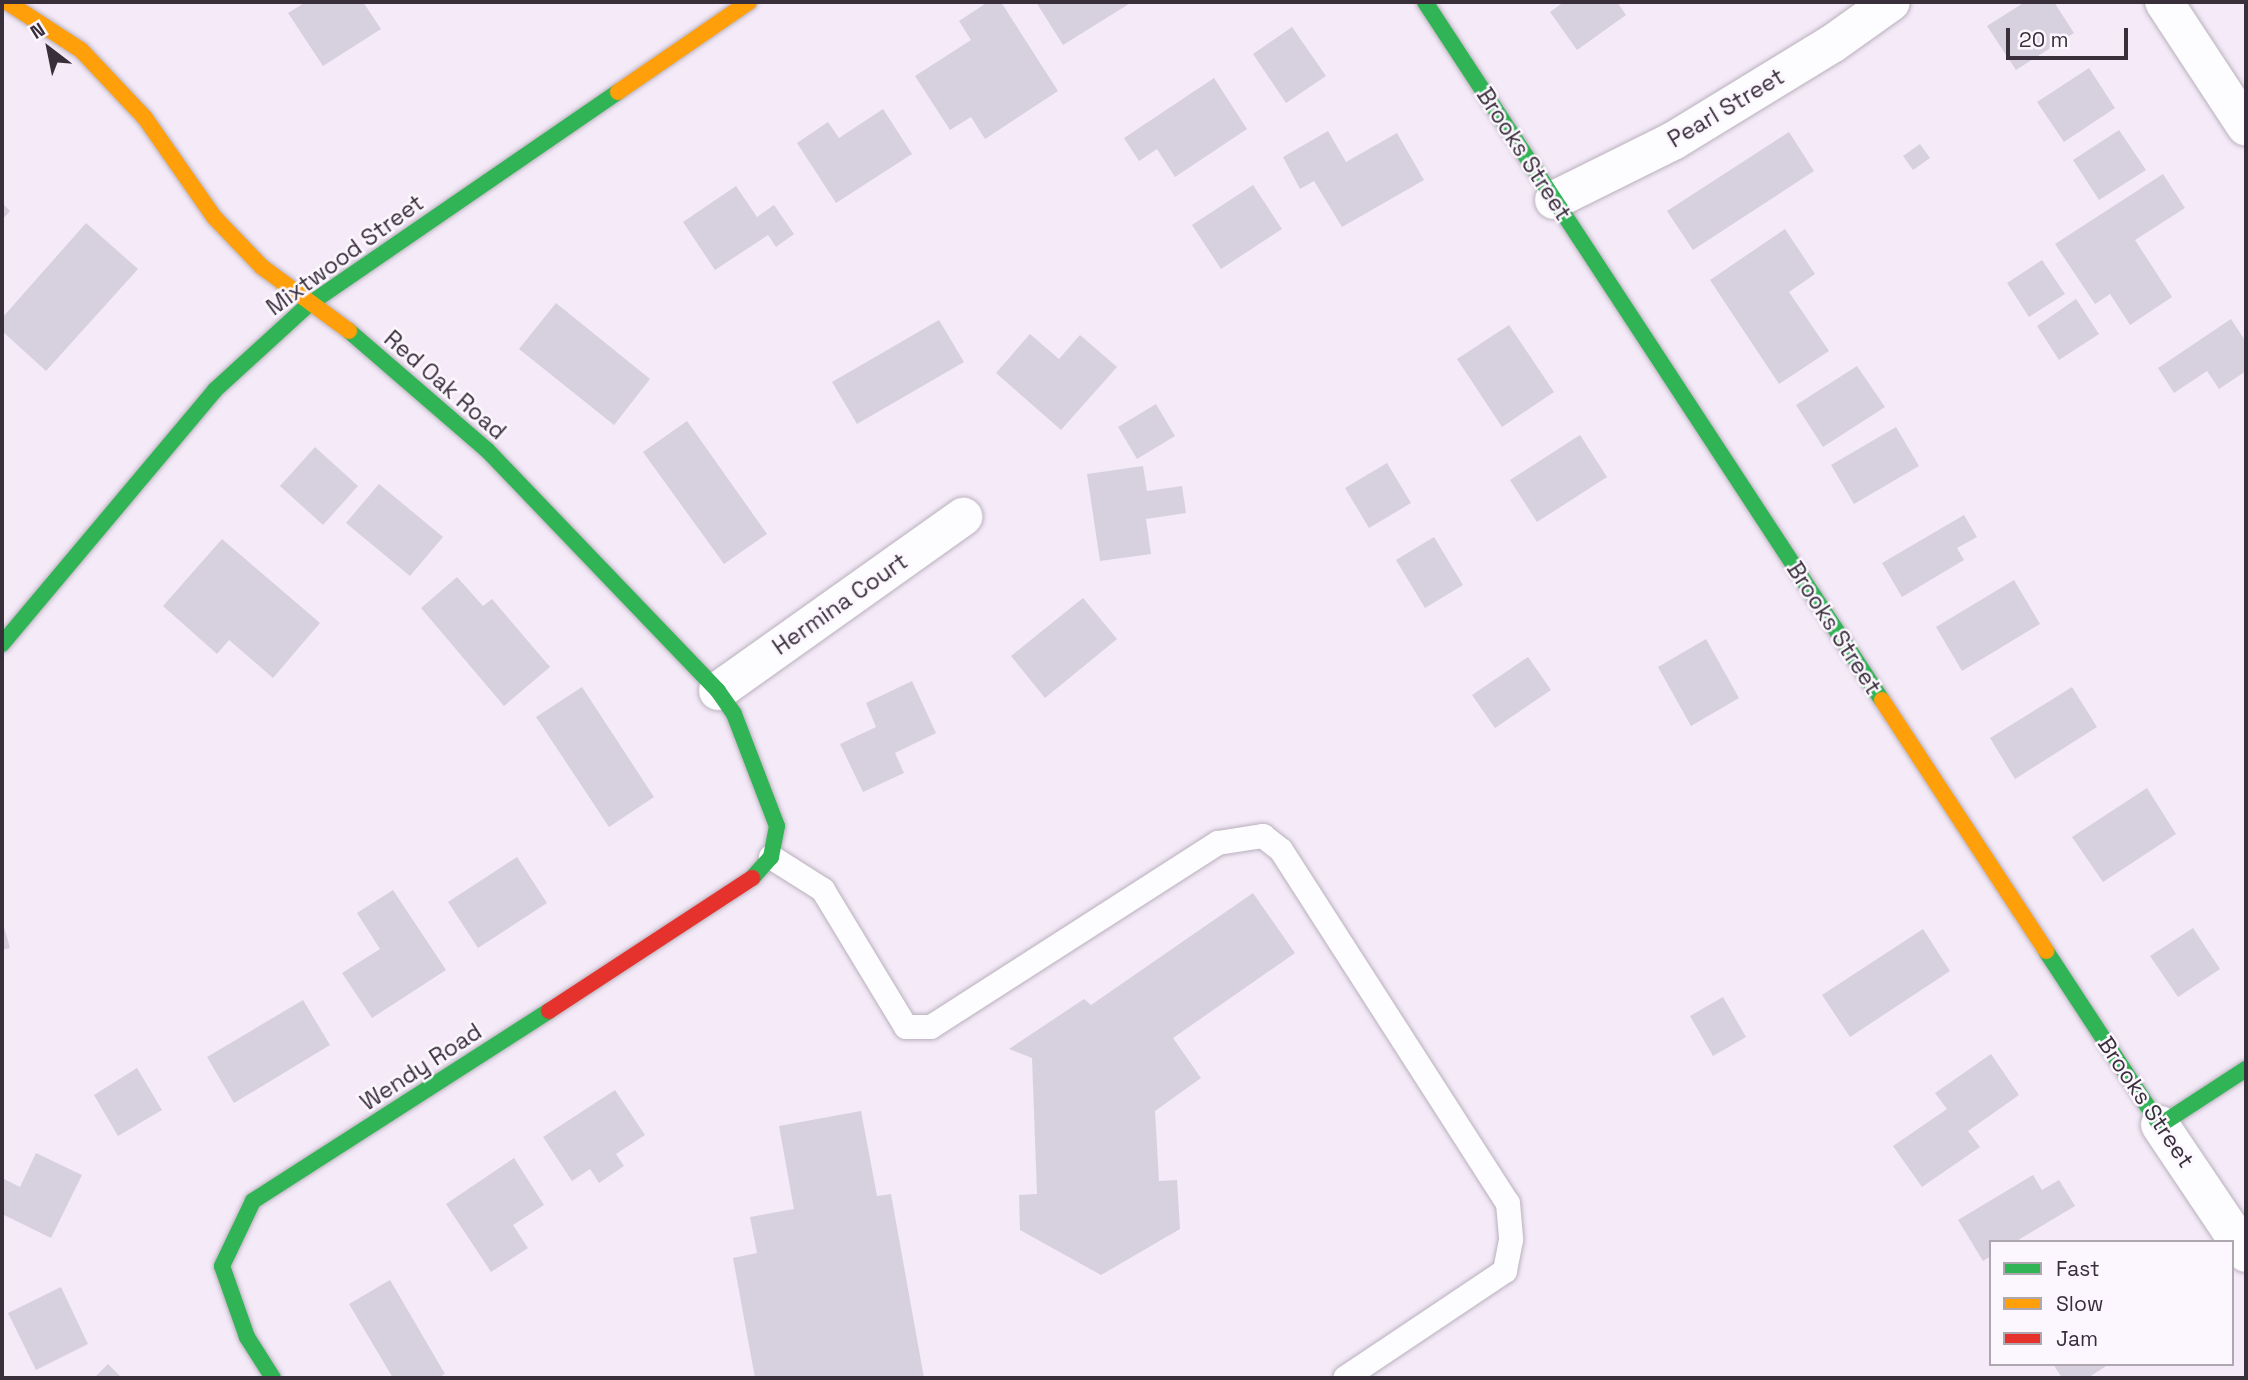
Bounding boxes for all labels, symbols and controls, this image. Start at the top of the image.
north arrow [14,14,84,84]
scale bar [2010,14,2132,58]
text: N [26,17,50,45]
text: 20 m [2019,26,2069,53]
street label: Pearl Street [1663,62,1789,154]
street label: Brooks Street [1471,83,1577,225]
street label: Mixtwood Street [261,189,429,321]
street label: Red Oak Road [379,325,511,445]
street label: Hermina Court [767,547,913,661]
street label: Brooks Street [1781,557,1887,699]
street label: Wendy Road [355,1018,487,1116]
street label: Brooks Street [2092,1031,2200,1173]
legend [1989,1240,2234,1366]
text: Fast [2056,1255,2100,1282]
text: Slow [2056,1290,2104,1317]
text: Jam [2056,1325,2098,1352]

